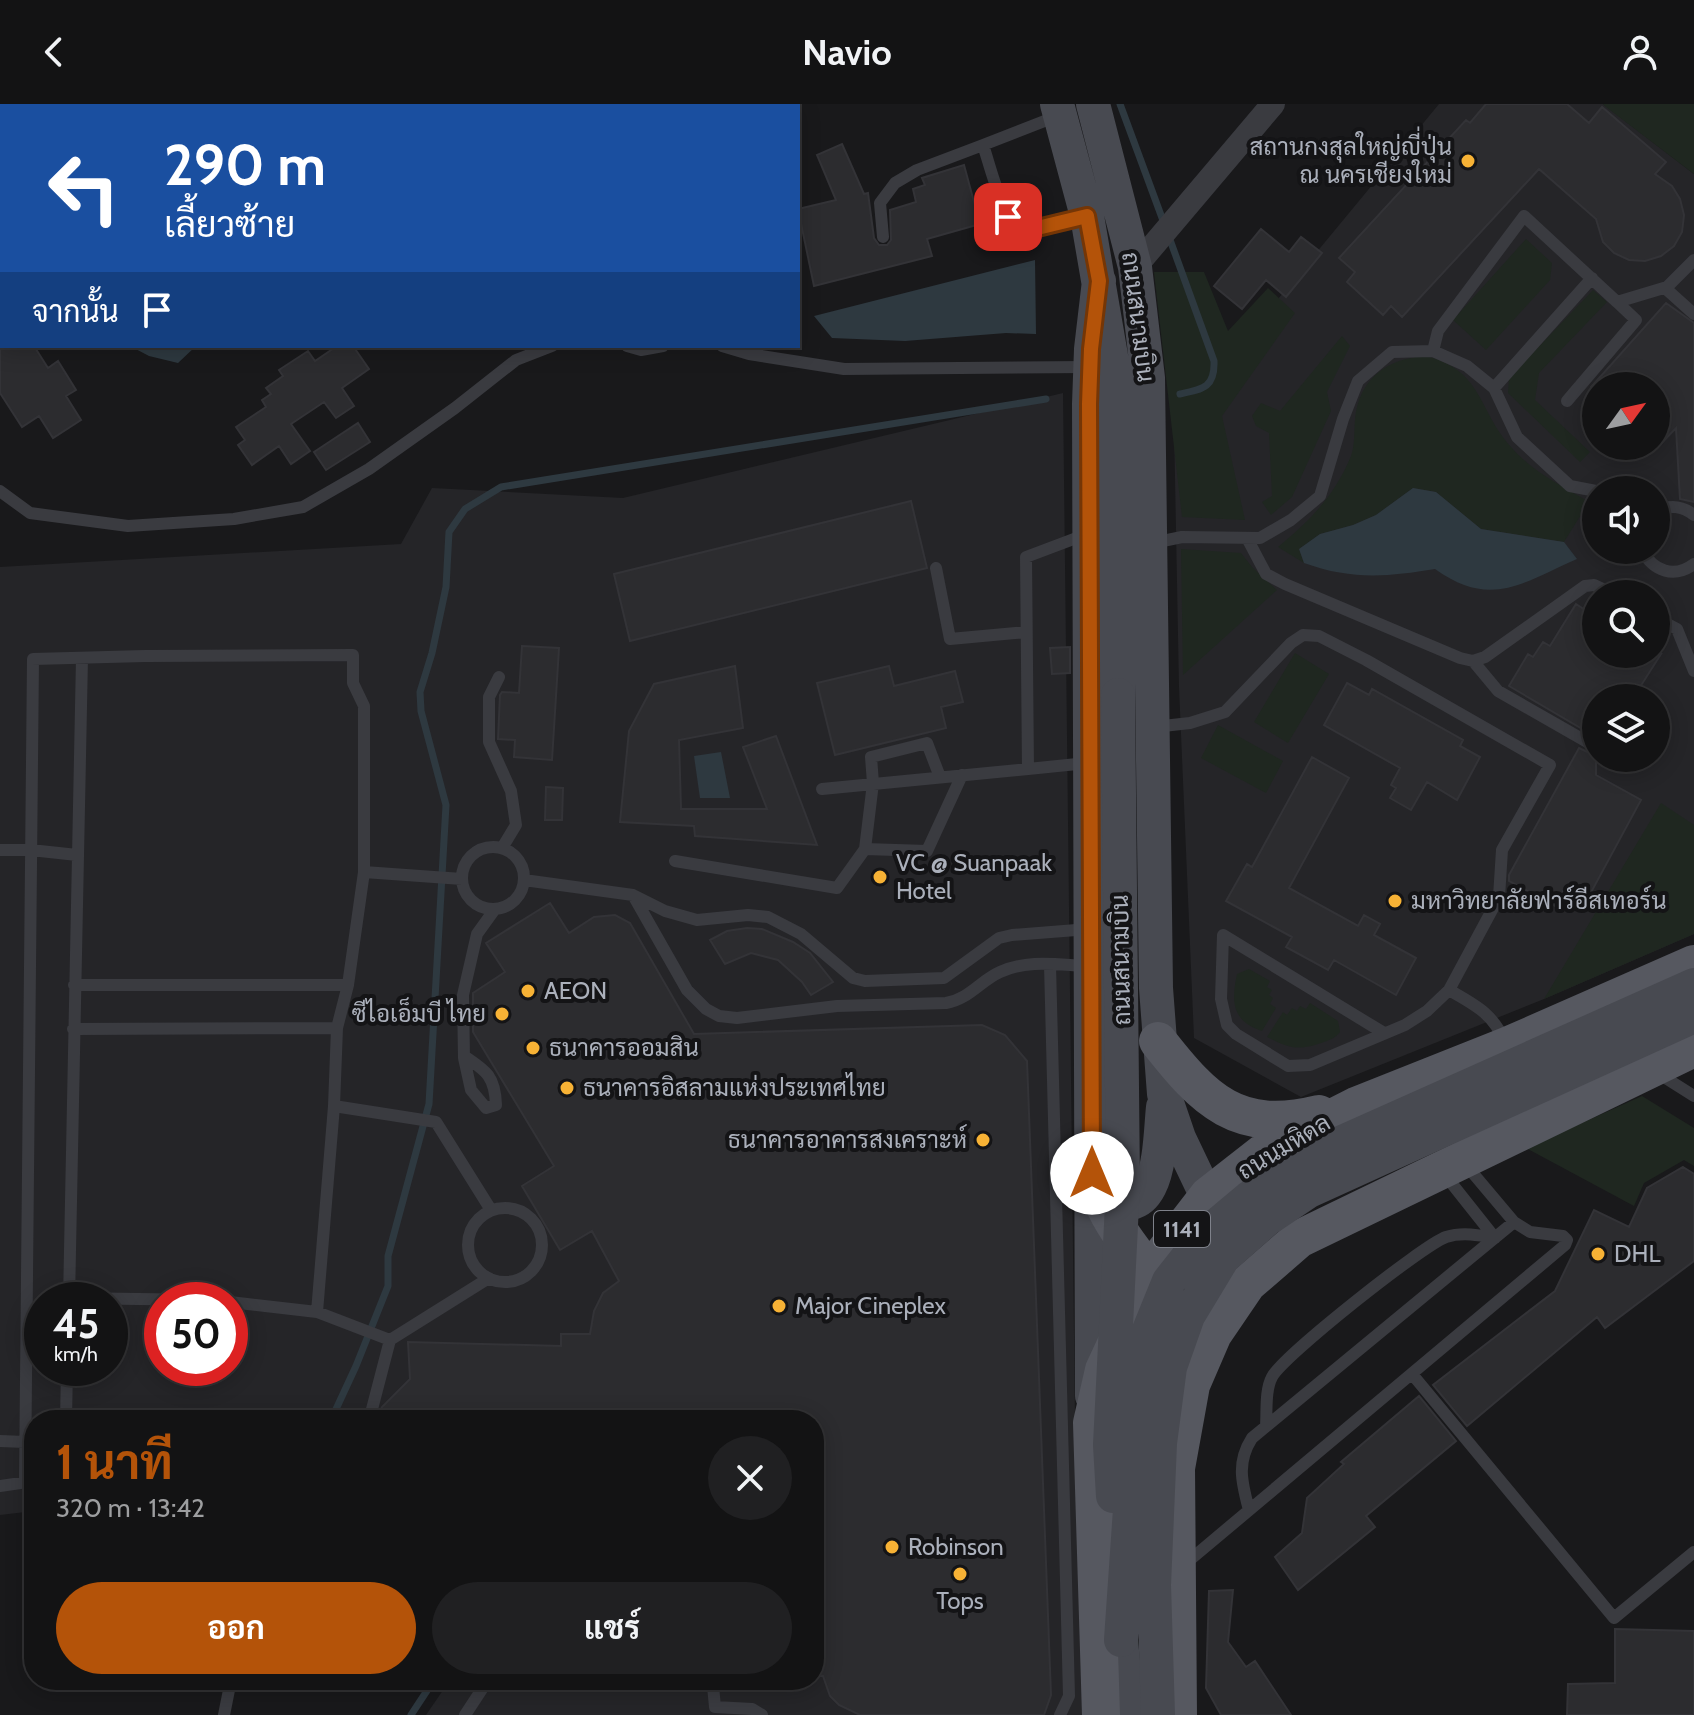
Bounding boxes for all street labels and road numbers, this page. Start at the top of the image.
street label: ถนนสนามบิน [1116,250,1161,384]
street label: ถนนสนามบิน [1105,894,1136,1026]
street label: ถนนมหิดล [1232,1108,1335,1185]
road number: 1141 [1154,1211,1210,1247]

